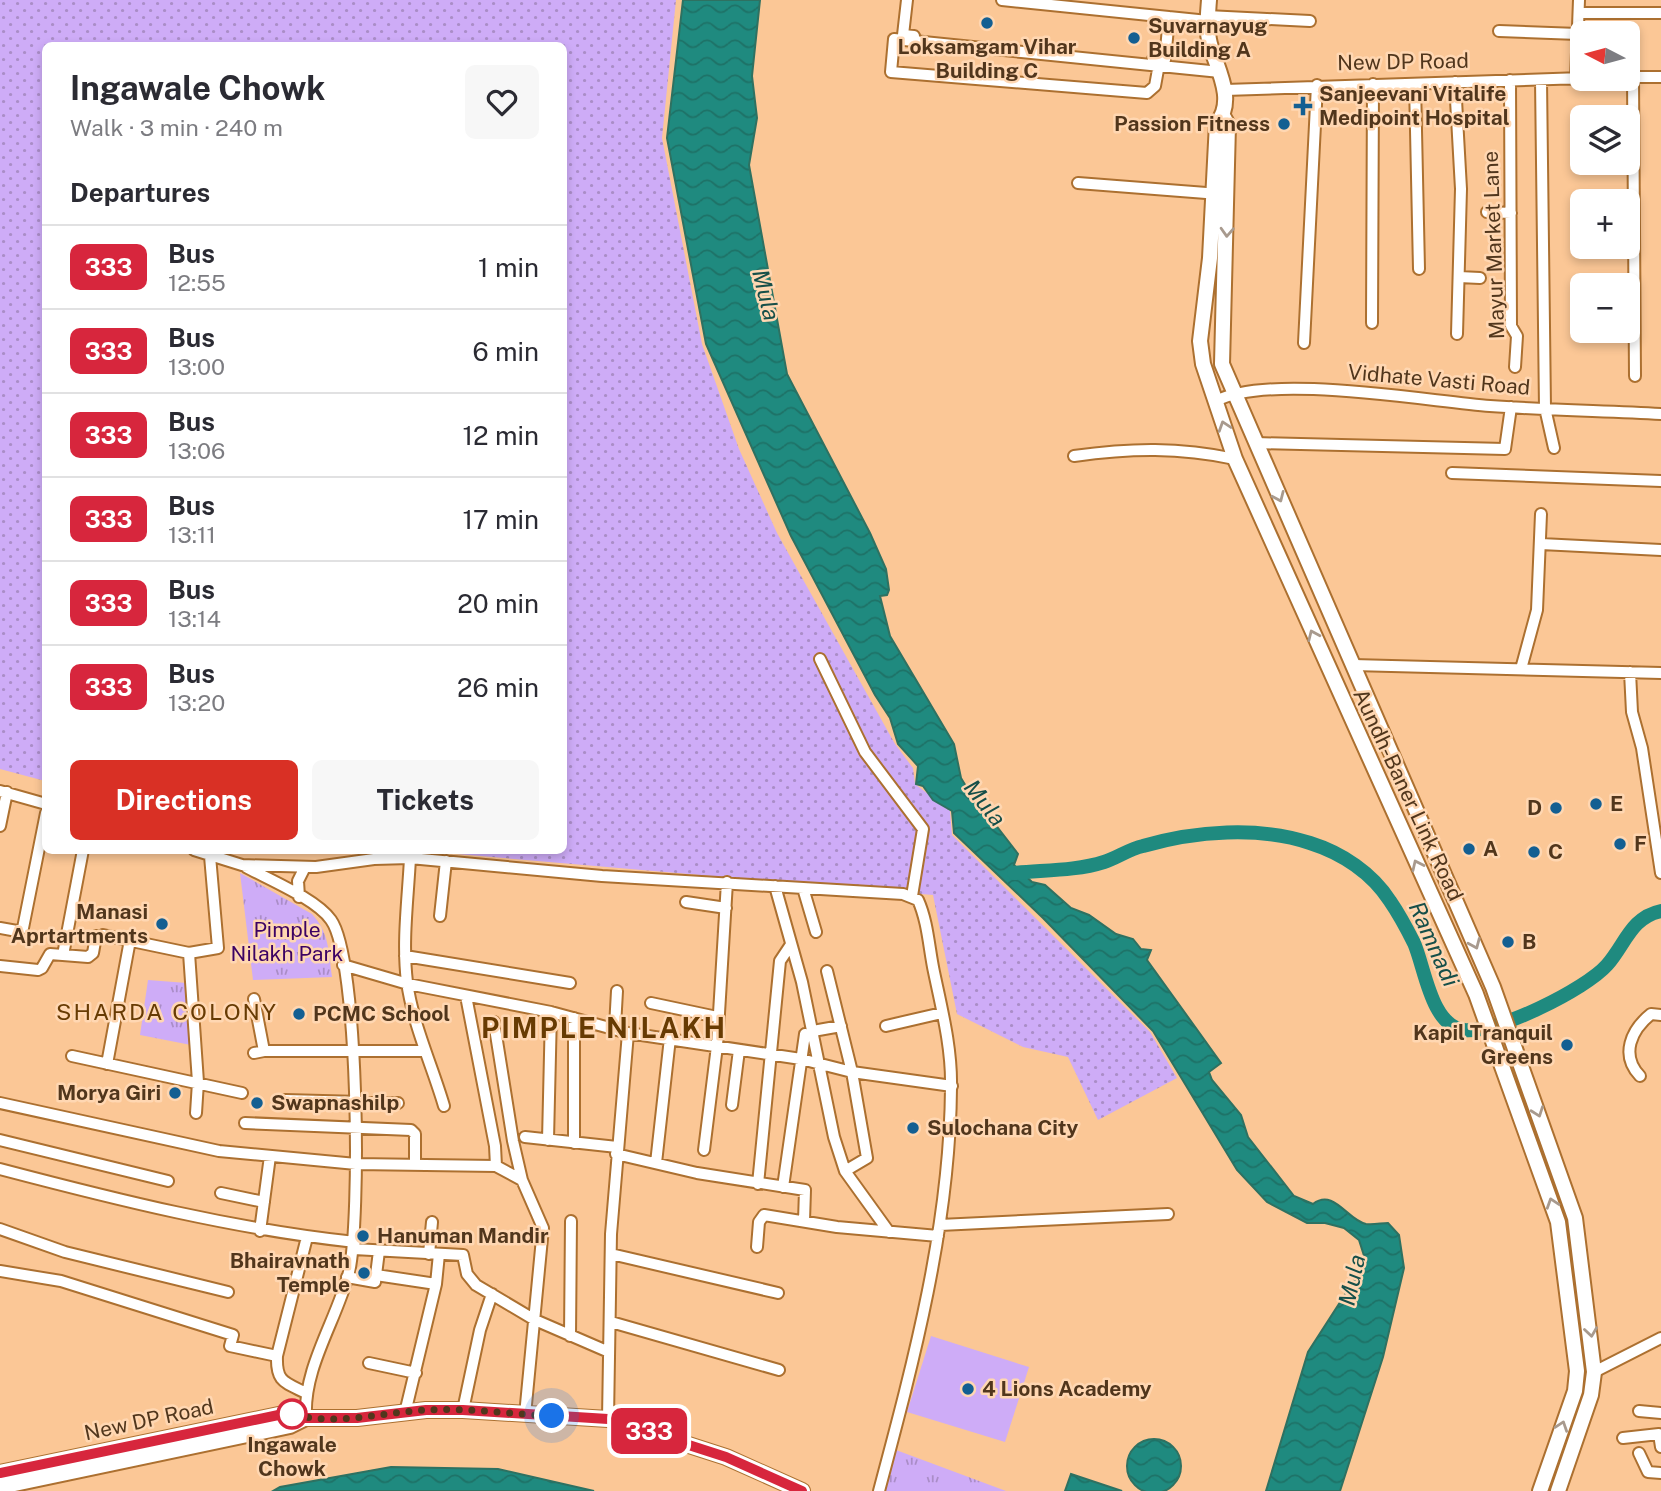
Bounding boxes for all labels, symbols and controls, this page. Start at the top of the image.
place label: Suvarnayug Building A [1148,13,1267,62]
marker: Loksamgam Vihar Building C [979,15,995,31]
north arrow [1570,21,1640,91]
map controls [1570,21,1640,343]
marker: Suvarnayug Building A [1126,30,1142,46]
place label: Loksamgam Vihar Building C [898,34,1077,83]
street label: New DP Road [1337,48,1469,75]
button: heart [465,65,539,139]
text: Ingawale Chowk [70,69,325,107]
place label: Sanjeevani Vitalife Medipoint Hospital [1319,81,1510,130]
marker: Sanjeevani Vitalife Medipoint Hospital [1293,96,1313,116]
button: layers [1570,105,1640,175]
place label: Passion Fitness [1114,111,1270,136]
text: Walk · 3 min · 240 m [70,114,283,141]
marker: Passion Fitness [1276,116,1292,132]
street label: Mayur Market Lane [1478,150,1509,340]
text: Departures [70,177,210,208]
button: + [1570,189,1640,259]
one-way arrow [1219,227,1234,238]
text: Bus [168,238,215,269]
text: 1 min [478,252,539,283]
text: 333 [85,253,132,281]
water label: Mula [747,267,786,323]
text: 12:55 [168,269,226,296]
button: − [1570,273,1640,343]
text: Bus [168,322,215,353]
text: 6 min [472,336,539,367]
text: 333 [85,337,132,365]
text: 13:00 [168,353,225,380]
street label: Vidhate Vasti Road [1347,359,1531,400]
text: Bus [168,406,215,437]
text: 12 min [463,420,539,451]
one-way arrow [1218,420,1232,433]
text: 333 [85,421,132,449]
text: 13:06 [168,437,225,464]
text: Bus [168,490,215,521]
one-way arrow [1271,490,1285,502]
text: 17 min [462,504,539,535]
text: 333 [85,505,132,533]
text: 13:11 [168,521,216,548]
text: Bus [168,574,215,605]
text: 20 min [457,588,539,619]
text: 333 [85,589,132,617]
text: 13:14 [168,605,221,632]
one-way arrow [1307,630,1321,642]
text: Bus [168,658,215,689]
text: 26 min [457,672,539,703]
text: 333 [85,673,132,701]
street label: Aundh-Baner Link Road [1348,685,1469,905]
text: 13:20 [168,689,225,716]
button: Directions [70,760,298,840]
button: Tickets [312,760,539,840]
water label: Mula [959,774,1012,831]
place label: E [1610,791,1623,816]
place label: D [1527,795,1542,820]
marker: E [1588,796,1604,812]
marker: D [1548,800,1564,816]
place label: F [1634,831,1647,856]
place label: A [1483,836,1498,861]
marker: F [1612,836,1628,852]
place label: C [1548,839,1563,864]
marker: A [1461,841,1477,857]
marker: C [1526,844,1542,860]
one-way arrow [1411,860,1425,872]
water label: Ramnadi [1404,897,1465,991]
place label: Manasi Aprtartments [11,899,148,948]
marker: Manasi Aprtartments [154,916,170,932]
park label: Pimple Nilakh Park [231,917,344,966]
place label: B [1522,929,1536,954]
marker: B [1500,934,1516,950]
one-way arrow [1467,936,1481,949]
district label: SHARDA COLONY [56,998,278,1025]
place label: PCMC School [313,1001,450,1026]
marker: PCMC School [291,1006,307,1022]
district label: PIMPLE NILAKH [481,1011,727,1044]
place label: Kapil Tranquil Greens [1413,1020,1553,1069]
marker: Kapil Tranquil Greens [1559,1037,1575,1053]
place label: Morya Giri [57,1080,161,1105]
marker: Morya Giri [167,1085,183,1101]
place label: Swapnashilp [271,1090,399,1115]
marker: Swapnashilp [249,1095,265,1111]
one-way arrow [1530,1106,1544,1118]
place label: Sulochana City [927,1115,1079,1140]
marker: Sulochana City [905,1120,921,1136]
one-way arrow [1546,1198,1560,1210]
place label: Hanuman Mandir [377,1223,549,1248]
marker: Hanuman Mandir [355,1228,371,1244]
place label: Bhairavnath Temple [230,1248,350,1297]
water label: Mula [1333,1252,1370,1308]
marker: Bhairavnath Temple [356,1265,372,1281]
one-way arrow [1583,1327,1598,1338]
place label: 4 Lions Academy [982,1376,1152,1401]
marker: 4 Lions Academy [960,1381,976,1397]
street label: New DP Road [82,1394,216,1445]
your location [534,1398,569,1433]
marker: Ingawale Chowk [277,1399,307,1429]
line badge: 333 [609,1408,689,1454]
text: 333 [625,1417,673,1445]
one-way arrow [1554,1421,1568,1433]
place label: Ingawale Chowk [247,1432,337,1481]

